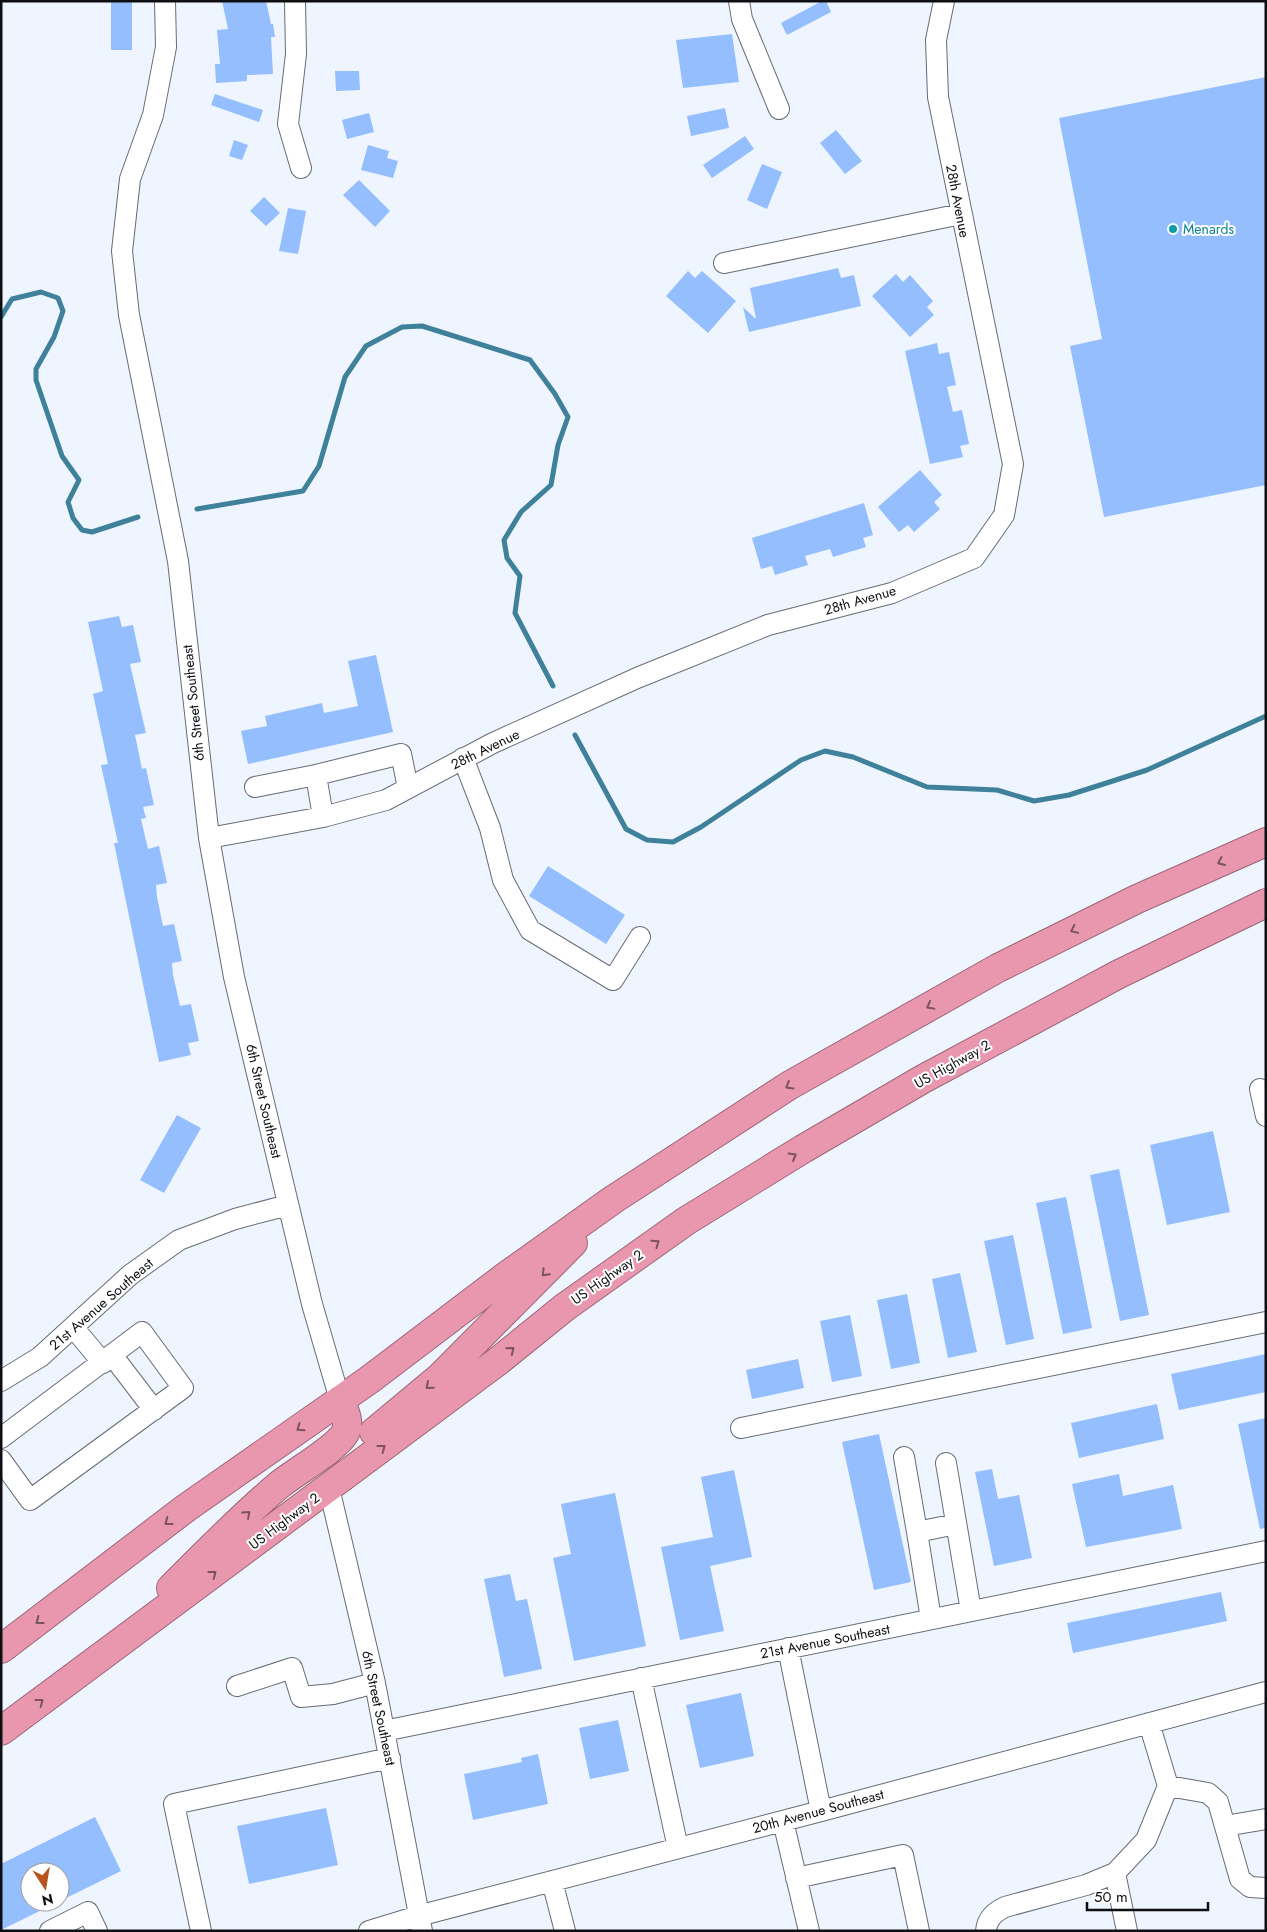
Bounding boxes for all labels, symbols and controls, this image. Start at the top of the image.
street label: 28th Avenue [941,163,975,239]
place label: Menards [1183,219,1234,239]
marker: Menards [1167,223,1179,235]
street label: 28th Avenue [822,580,898,620]
street label: 6th Street Southeast [177,643,209,762]
street label: 28th Avenue [447,724,523,774]
one-way arrow [1217,855,1226,866]
one-way arrow [1070,924,1079,935]
one-way arrow [927,1000,936,1010]
street label: US Highway 2 [910,1035,994,1093]
street label: 6th Street Southeast [241,1042,287,1161]
one-way arrow [785,1080,794,1090]
one-way arrow [787,1152,796,1162]
one-way arrow [650,1239,659,1249]
street label: US Highway 2 [567,1245,647,1309]
street label: 21st Avenue Southeast [45,1253,158,1355]
one-way arrow [542,1267,551,1276]
one-way arrow [506,1347,515,1356]
one-way arrow [425,1380,434,1389]
one-way arrow [297,1422,306,1431]
one-way arrow [376,1445,386,1454]
street label: US Highway 2 [244,1488,324,1554]
one-way arrow [241,1511,250,1520]
one-way arrow [164,1516,174,1525]
one-way arrow [207,1571,217,1580]
one-way arrow [36,1615,45,1623]
street label: 21st Avenue Southeast [758,1619,892,1663]
street label: 6th Street Southeast [357,1649,401,1768]
one-way arrow [34,1699,44,1708]
street label: 20th Avenue Southeast [750,1784,887,1838]
north arrow [20,1862,70,1912]
scale bar [1087,1880,1208,1912]
text: 50 m [1094,1886,1128,1908]
text: N [40,1889,55,1911]

